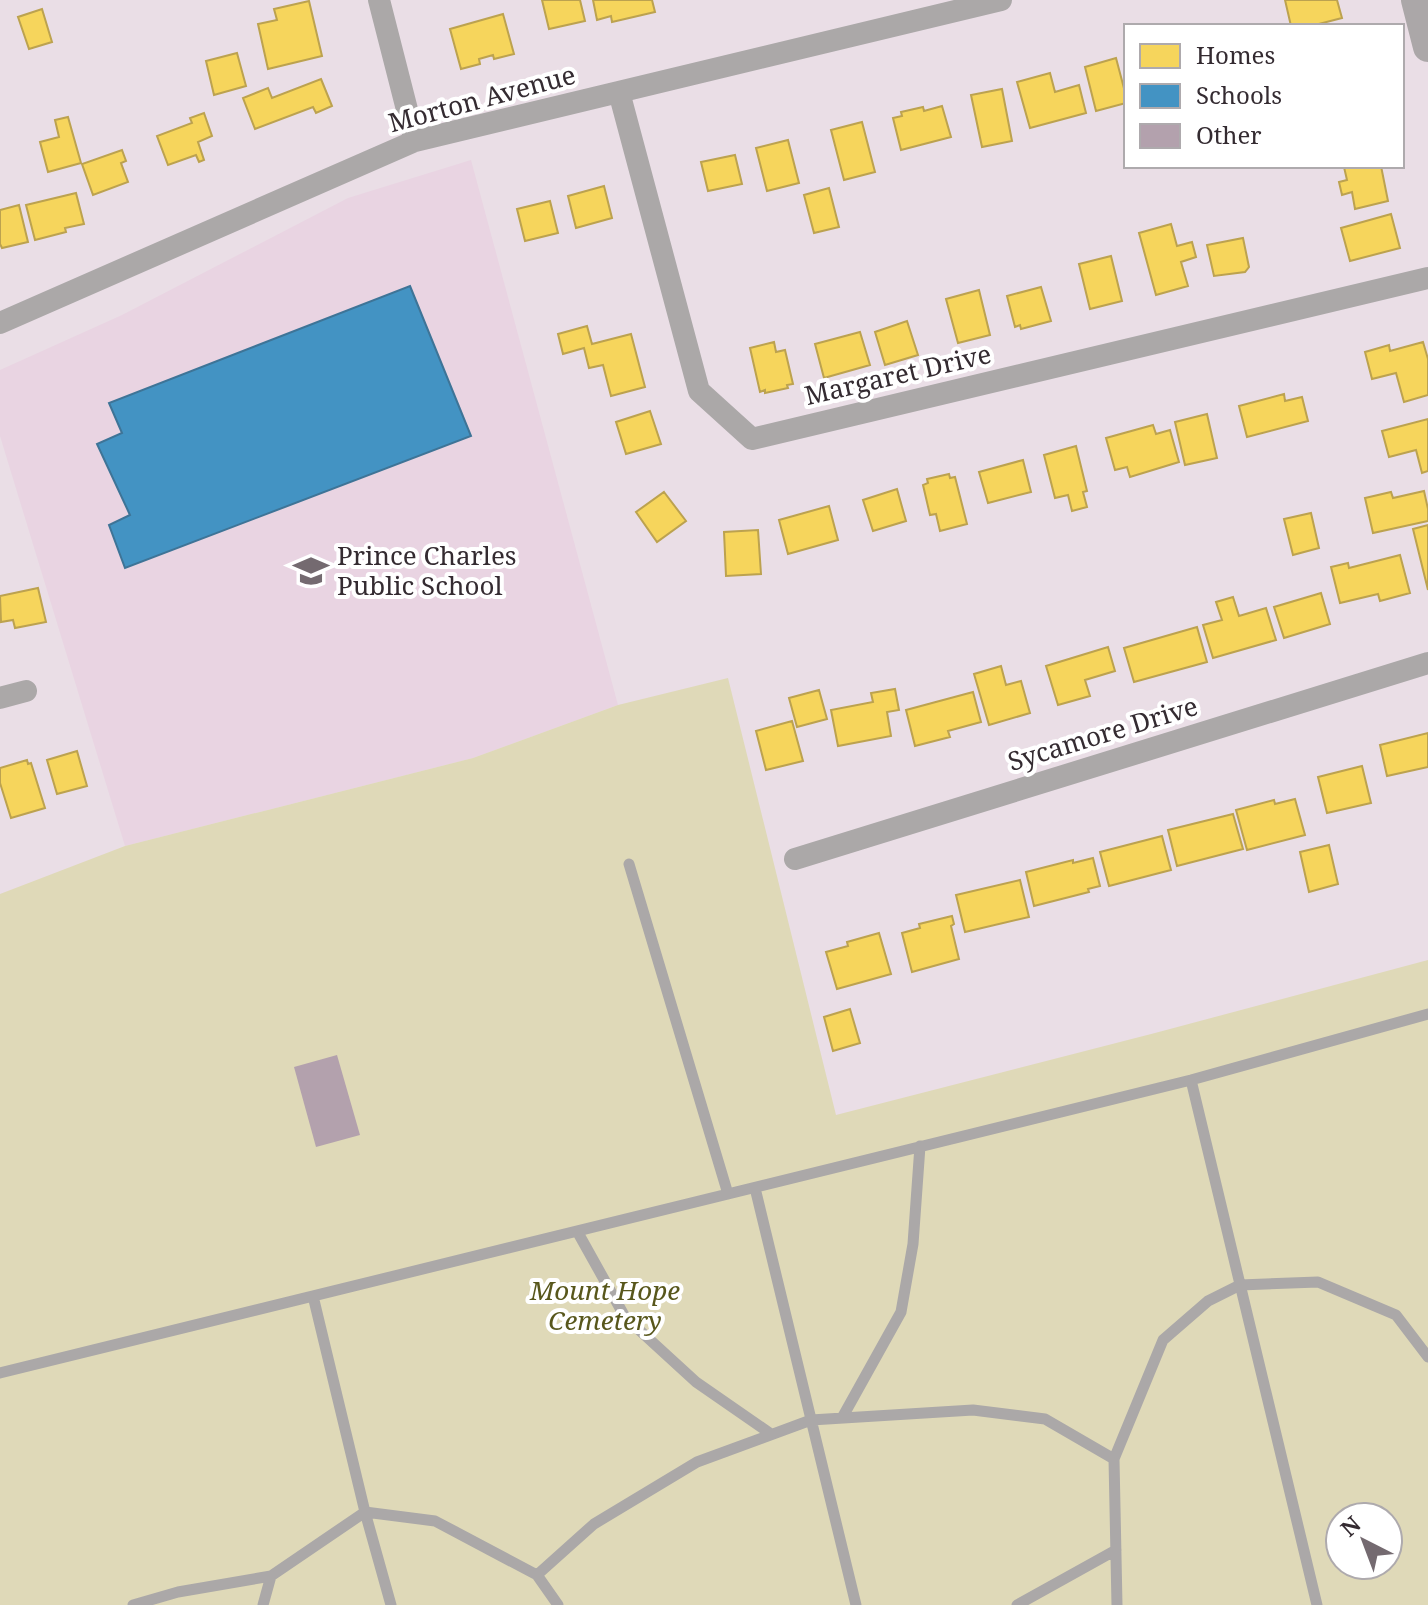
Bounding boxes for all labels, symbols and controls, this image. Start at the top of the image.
legend [1124,24,1404,168]
text: Homes [1196,38,1275,71]
street label: Morton Avenue [384,56,579,140]
text: Schools [1196,78,1282,111]
text: Other [1196,118,1262,151]
street label: Margaret Drive [801,335,995,413]
place label: Prince Charles Public School [337,537,517,603]
school or university icon: Prince Charles Public School [292,552,330,590]
street label: Sycamore Drive [1003,687,1202,779]
park label: Mount Hope Cemetery [529,1272,680,1338]
north arrow [1324,1501,1404,1581]
text: N [1333,1508,1366,1542]

